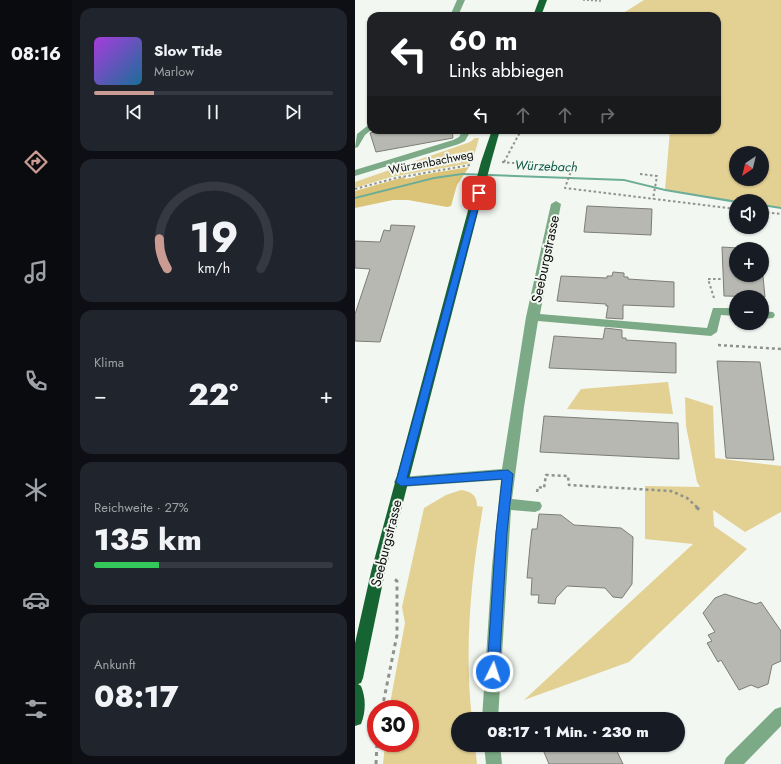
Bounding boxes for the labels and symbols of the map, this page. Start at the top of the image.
street label: Würzenbachweg [387,145,475,179]
north arrow [729,146,769,186]
water label: Würzebach [514,155,578,177]
pin [462,176,496,210]
street label: Seeburgstrasse [526,213,564,305]
street label: Seeburgstrasse [366,497,406,589]
position arrow [472,651,514,693]
speed limit sign: 30 [367,700,419,752]

